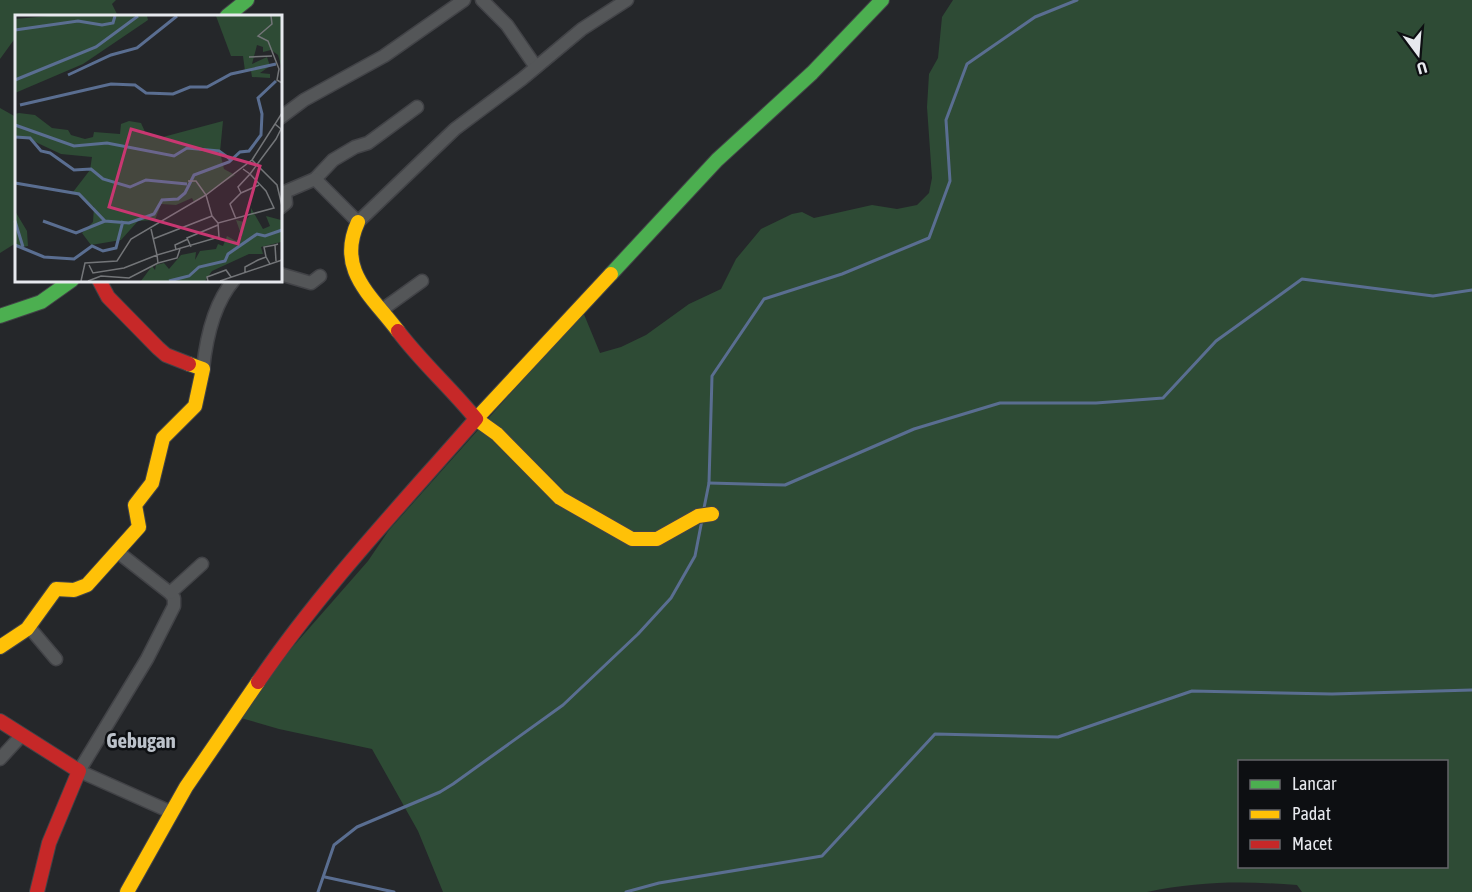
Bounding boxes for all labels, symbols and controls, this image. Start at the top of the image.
inset map [15,15,282,282]
north arrow [1388,24,1448,84]
text: U [1415,58,1429,78]
district label: Gebugan [106,728,176,752]
legend [1238,760,1448,868]
text: Lancar [1292,773,1337,794]
text: Padat [1292,803,1331,824]
text: Macet [1292,833,1332,854]

